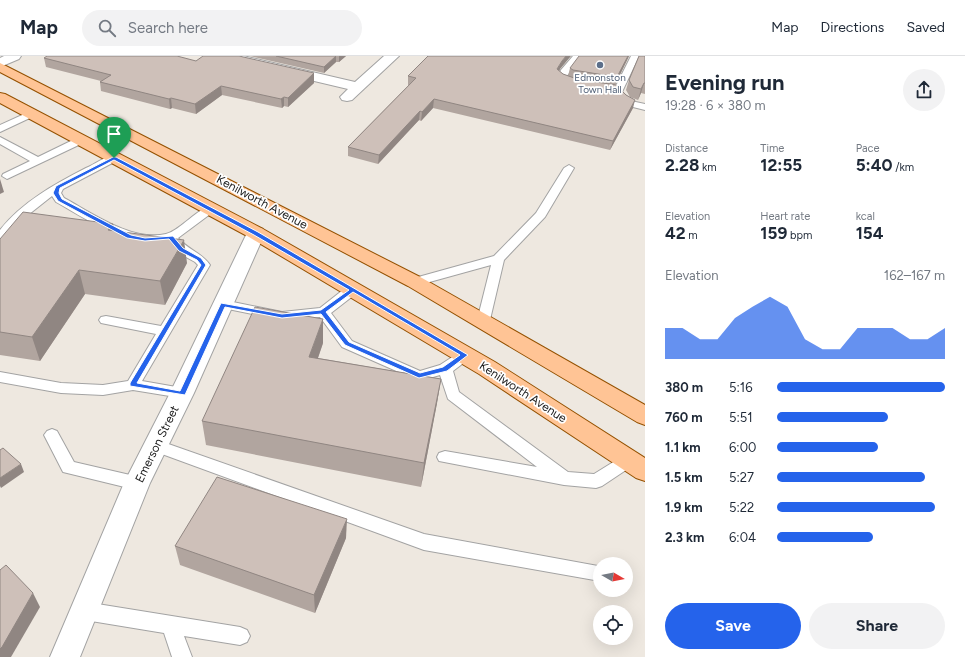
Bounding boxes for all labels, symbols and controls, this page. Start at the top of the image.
search box [82,10,362,46]
text: Map [20,16,58,39]
icon: search [96,17,118,39]
text: Search here [128,19,208,37]
text: Map [771,19,799,36]
text: Directions [821,19,884,36]
text: Saved [906,19,945,36]
marker: Edmonston Town Hall [595,60,605,70]
text: Evening run [665,69,785,96]
button: share [903,69,945,111]
place label: Edmonston Town Hall [574,71,626,96]
text: 19:28 · 6 × 380 m [665,98,766,113]
pin [97,117,131,158]
icon: arrive [103,123,125,145]
text: Distance [665,142,708,155]
text: Time [760,142,784,155]
text: Pace [856,142,879,155]
text: 2.28 [665,155,699,175]
text: 12:55 [760,155,802,175]
text: 5:40 [856,155,892,175]
text: km [699,161,717,174]
text: /km [892,161,914,174]
street label: Kenilworth Avenue [214,172,310,232]
text: Elevation [665,210,710,223]
text: Heart rate [760,210,810,223]
text: kcal [856,210,875,223]
text: 42 [665,223,686,243]
text: 159 [760,223,787,243]
text: 154 [856,223,883,243]
text: m [686,229,698,242]
text: bpm [787,229,812,242]
text: Elevation [665,268,718,283]
text: 162–167 m [884,268,945,283]
street label: Kenilworth Avenue [477,359,570,426]
text: 380 m [665,380,703,395]
text: 5:16 [729,380,753,395]
street label: Emerson Street [132,403,182,485]
text: 760 m [665,410,703,425]
text: 5:51 [729,410,753,425]
text: 1.1 km [665,440,701,455]
text: 6:00 [729,440,756,455]
text: 1.5 km [665,470,703,485]
text: 5:27 [729,470,754,485]
text: 1.9 km [665,500,703,515]
text: 5:22 [729,500,754,515]
text: 2.3 km [665,530,704,545]
text: 6:04 [729,530,756,545]
north arrow [593,557,633,597]
map controls [593,557,633,645]
button: Save [665,603,801,649]
button: Share [809,603,945,649]
button: locate [593,605,633,645]

